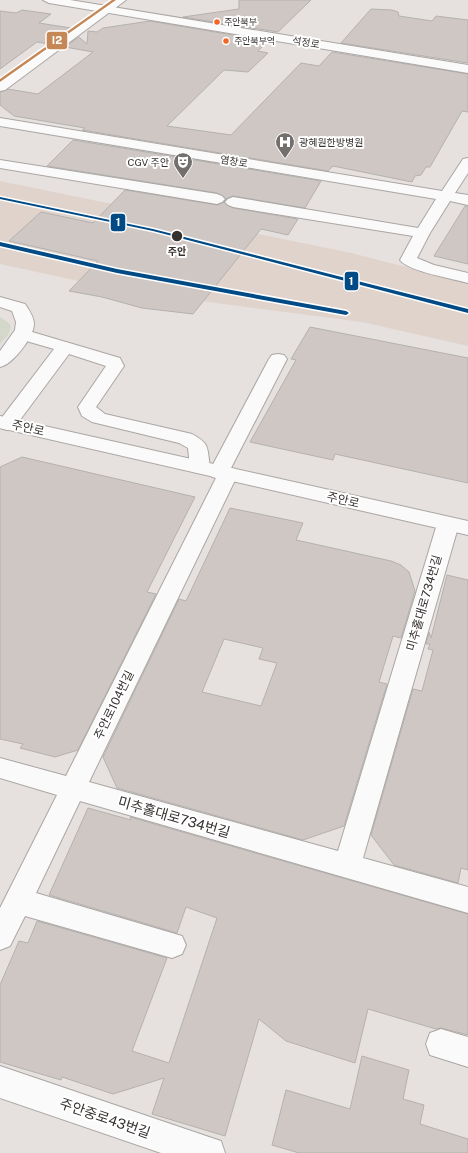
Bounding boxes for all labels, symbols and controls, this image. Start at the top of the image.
place label: 주안북부 [224,16,257,27]
marker: 주안북부 [212,17,222,27]
line badge: I2 [46,31,68,50]
text: I2 [52,34,62,46]
street label: 석정로 [291,34,321,50]
place label: 주안북부역 [234,35,275,46]
marker: 주안북부역 [221,36,231,46]
hospital icon: 광혜원한방병원 [274,131,296,159]
place label: 광혜원한방병원 [299,136,363,148]
theatre icon: CGV 주안 [172,151,194,179]
street label: 염창로 [219,153,249,169]
place label: CGV 주안 [128,156,169,168]
line badge: 1 [110,213,126,232]
text: 1 [116,216,120,228]
marker: 주안 [170,229,184,243]
place label: 주안 [168,245,186,257]
line badge: 1 [344,271,359,291]
text: 1 [349,275,353,287]
street label: 주안로 [10,417,46,439]
street label: 주안로 [325,489,361,511]
street label: 미추홀대로734번길 [404,553,444,653]
street label: 주안로104번길 [91,668,137,742]
street label: 미추홀대로734번길 [116,793,232,841]
street label: 주안중로43번길 [58,1095,152,1141]

